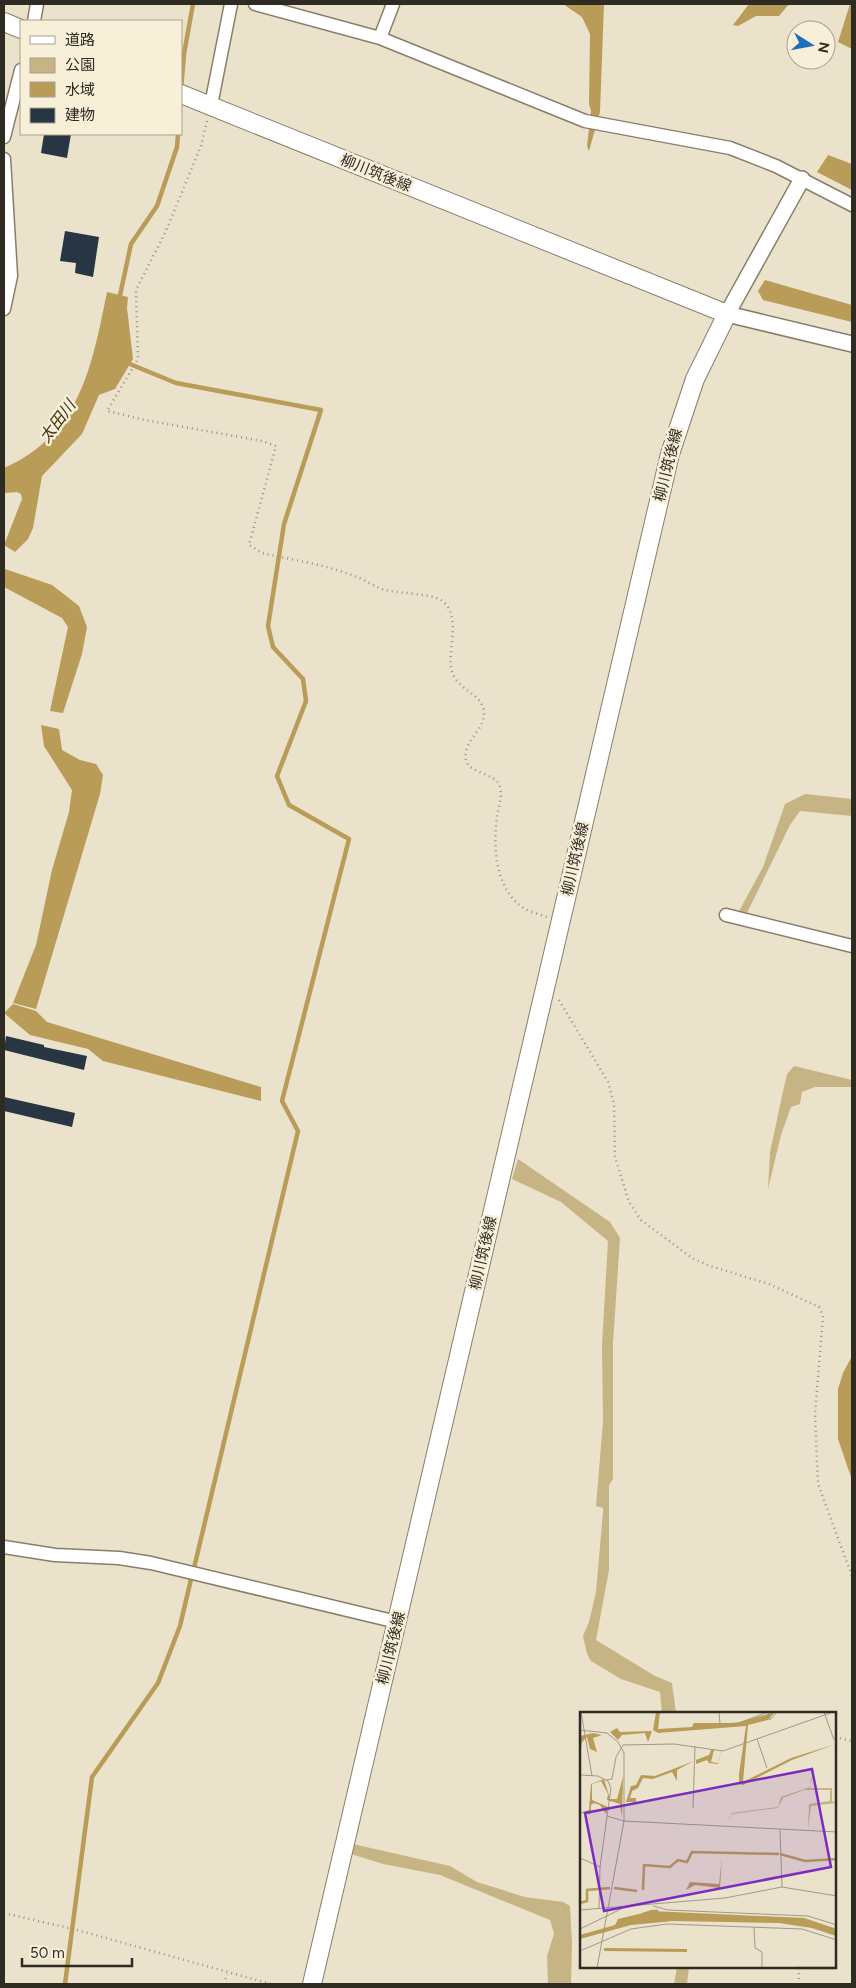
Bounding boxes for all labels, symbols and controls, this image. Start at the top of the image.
legend [20,20,182,135]
north arrow [786,20,836,70]
text: 道路 [65,31,95,49]
text: N [814,40,833,54]
text: 公園 [65,56,95,74]
text: 水域 [65,81,95,99]
text: 建物 [65,106,95,124]
street label: 柳川筑後線 [338,151,414,195]
water label: 太田川 [35,395,81,446]
street label: 柳川筑後線 [650,426,686,504]
street label: 柳川筑後線 [558,820,592,898]
street label: 柳川筑後線 [466,1214,500,1292]
street label: 柳川筑後線 [373,1609,409,1687]
inset map [580,1712,836,1968]
scale bar [22,1936,132,1968]
text: 50 m [30,1944,65,1962]

